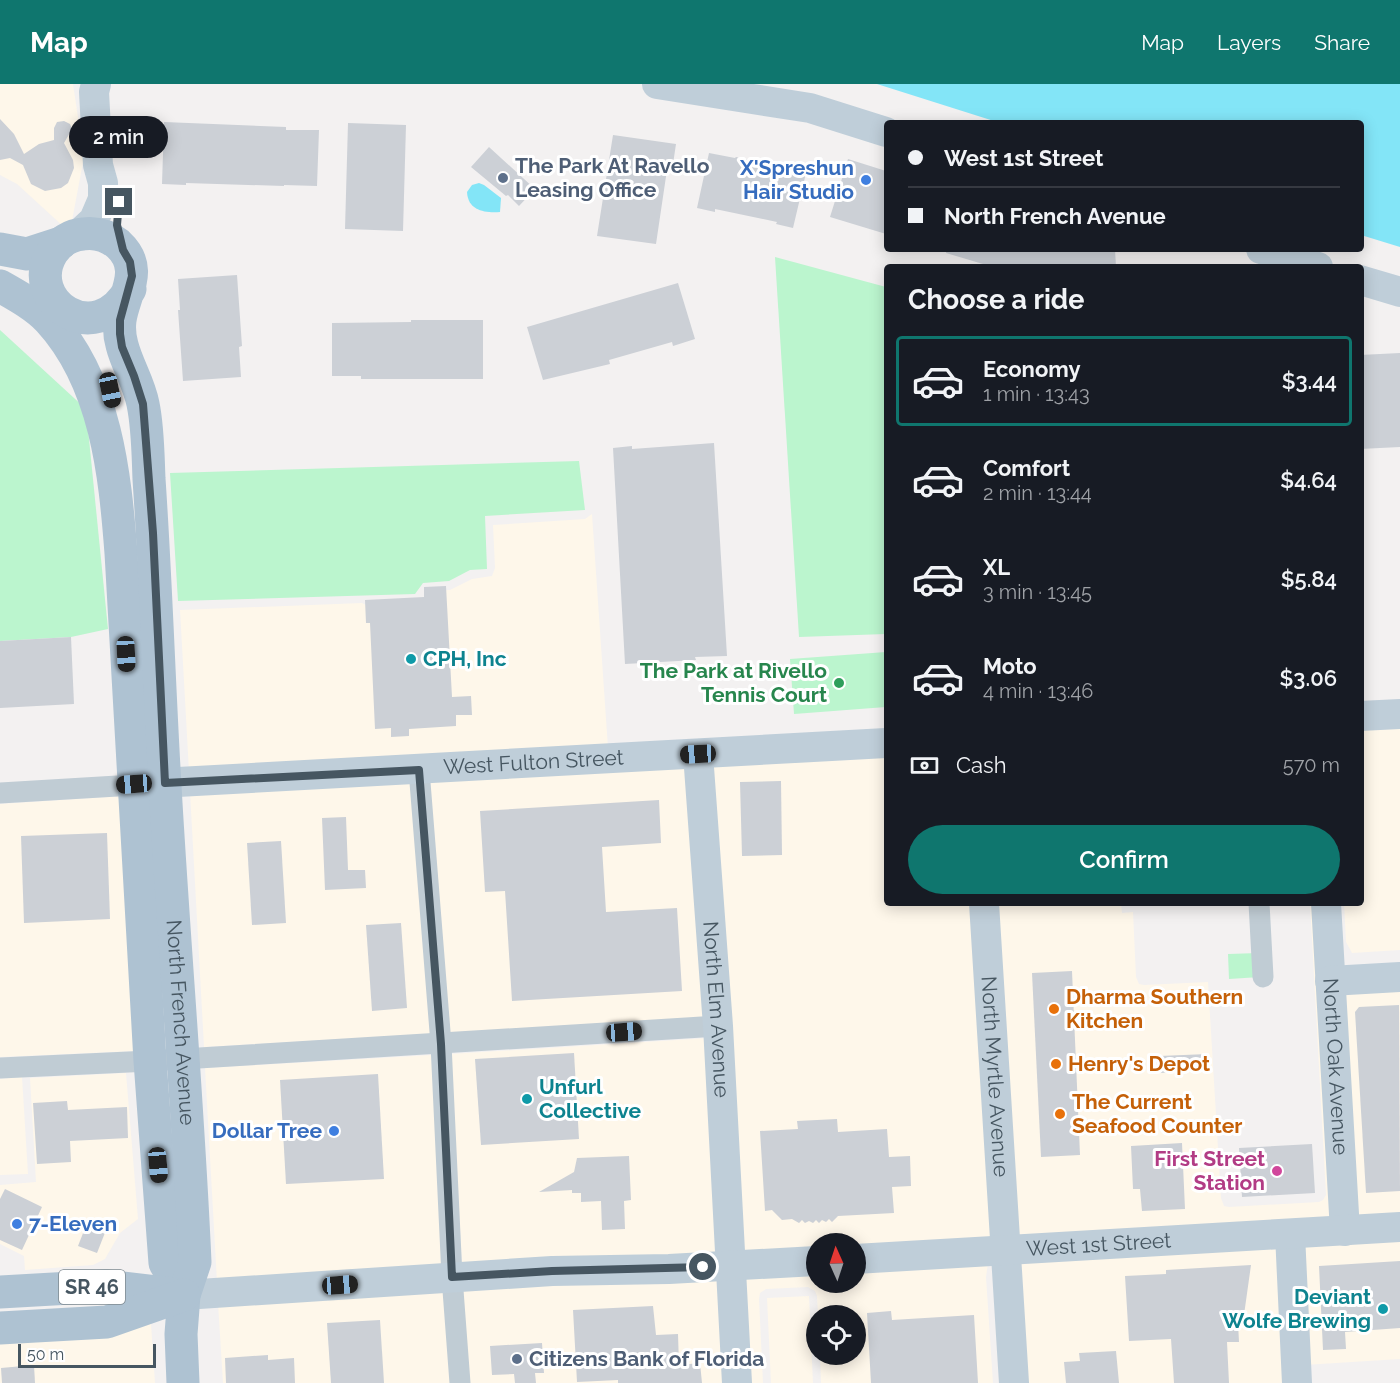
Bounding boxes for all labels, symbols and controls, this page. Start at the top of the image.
text: Map [30,26,88,59]
text: Map [1141,30,1184,55]
text: Layers [1217,30,1281,55]
text: Share [1314,30,1370,55]
callout: 2 min [70,115,168,157]
text: 2 min [93,125,144,149]
text: West 1st Street [944,145,1103,171]
place label: The Park At Ravello Leasing Office [515,153,710,202]
place label: X'Spreshun Hair Studio [739,155,854,204]
marker: The Park At Ravello Leasing Office [496,171,510,185]
marker: X'Spreshun Hair Studio [859,173,873,187]
route end [105,188,132,215]
text: North French Avenue [944,203,1166,229]
text: Choose a ride [908,284,1084,315]
icon: car [911,354,965,408]
text: Economy [983,356,1081,382]
text: $3.44 [1282,368,1337,394]
car [97,371,123,409]
text: 1 min · 13:43 [983,382,1090,406]
icon: car [911,453,965,507]
text: Comfort [983,455,1070,481]
text: $4.64 [1280,467,1337,493]
text: 2 min · 13:44 [983,481,1092,505]
icon: car [911,552,965,606]
text: XL [983,554,1010,580]
text: $5.84 [1281,566,1337,592]
text: 3 min · 13:45 [983,580,1092,604]
car [116,636,136,672]
place label: CPH, Inc [423,646,507,671]
icon: car [911,651,965,705]
marker: CPH, Inc [404,652,418,666]
text: Moto [983,653,1037,679]
place label: The Park at Rivello Tennis Court [640,658,827,707]
text: $3.06 [1280,665,1337,691]
marker: The Park at Rivello Tennis Court [832,676,846,690]
text: 4 min · 13:46 [983,679,1093,703]
street label: West Fulton Street [443,744,624,779]
car [680,744,716,764]
icon: cash [908,749,941,782]
text: Cash [956,752,1007,778]
text: 570 m [1283,753,1340,777]
car [115,774,153,794]
button: Confirm [908,825,1340,894]
street label: North French Avenue [162,919,201,1126]
street label: North Elm Avenue [698,920,735,1098]
street label: North Myrtle Avenue [977,975,1014,1178]
street label: North Oak Avenue [1318,977,1354,1156]
place label: Dharma Southern Kitchen [1066,984,1243,1033]
marker: Dharma Southern Kitchen [1047,1002,1061,1016]
car [605,1022,643,1042]
place label: Henry's Depot [1068,1051,1210,1076]
marker: Henry's Depot [1049,1057,1063,1071]
place label: Unfurl Collective [539,1074,641,1123]
place label: The Current Seafood Counter [1072,1089,1242,1138]
marker: Unfurl Collective [520,1092,534,1106]
marker: The Current Seafood Counter [1053,1107,1067,1121]
place label: Dollar Tree [212,1118,322,1143]
marker: Dollar Tree [327,1124,341,1138]
car [147,1146,169,1184]
place label: First Street Station [1154,1146,1265,1195]
marker: First Street Station [1270,1164,1284,1178]
place label: 7-Eleven [29,1211,117,1236]
marker: 7-Eleven [10,1217,24,1231]
street label: West 1st Street [1025,1227,1172,1261]
north arrow [806,1233,866,1293]
map controls [806,1233,866,1365]
route start [689,1253,716,1280]
road number: SR 46 [59,1270,125,1304]
car [321,1275,359,1295]
place label: Deviant Wolfe Brewing [1222,1284,1371,1333]
marker: Deviant Wolfe Brewing [1376,1302,1390,1316]
button: locate [806,1305,866,1365]
scale bar [18,1341,156,1368]
text: 50 m [27,1345,64,1364]
place label: Citizens Bank of Florida [529,1346,764,1371]
marker: Citizens Bank of Florida [510,1352,524,1366]

